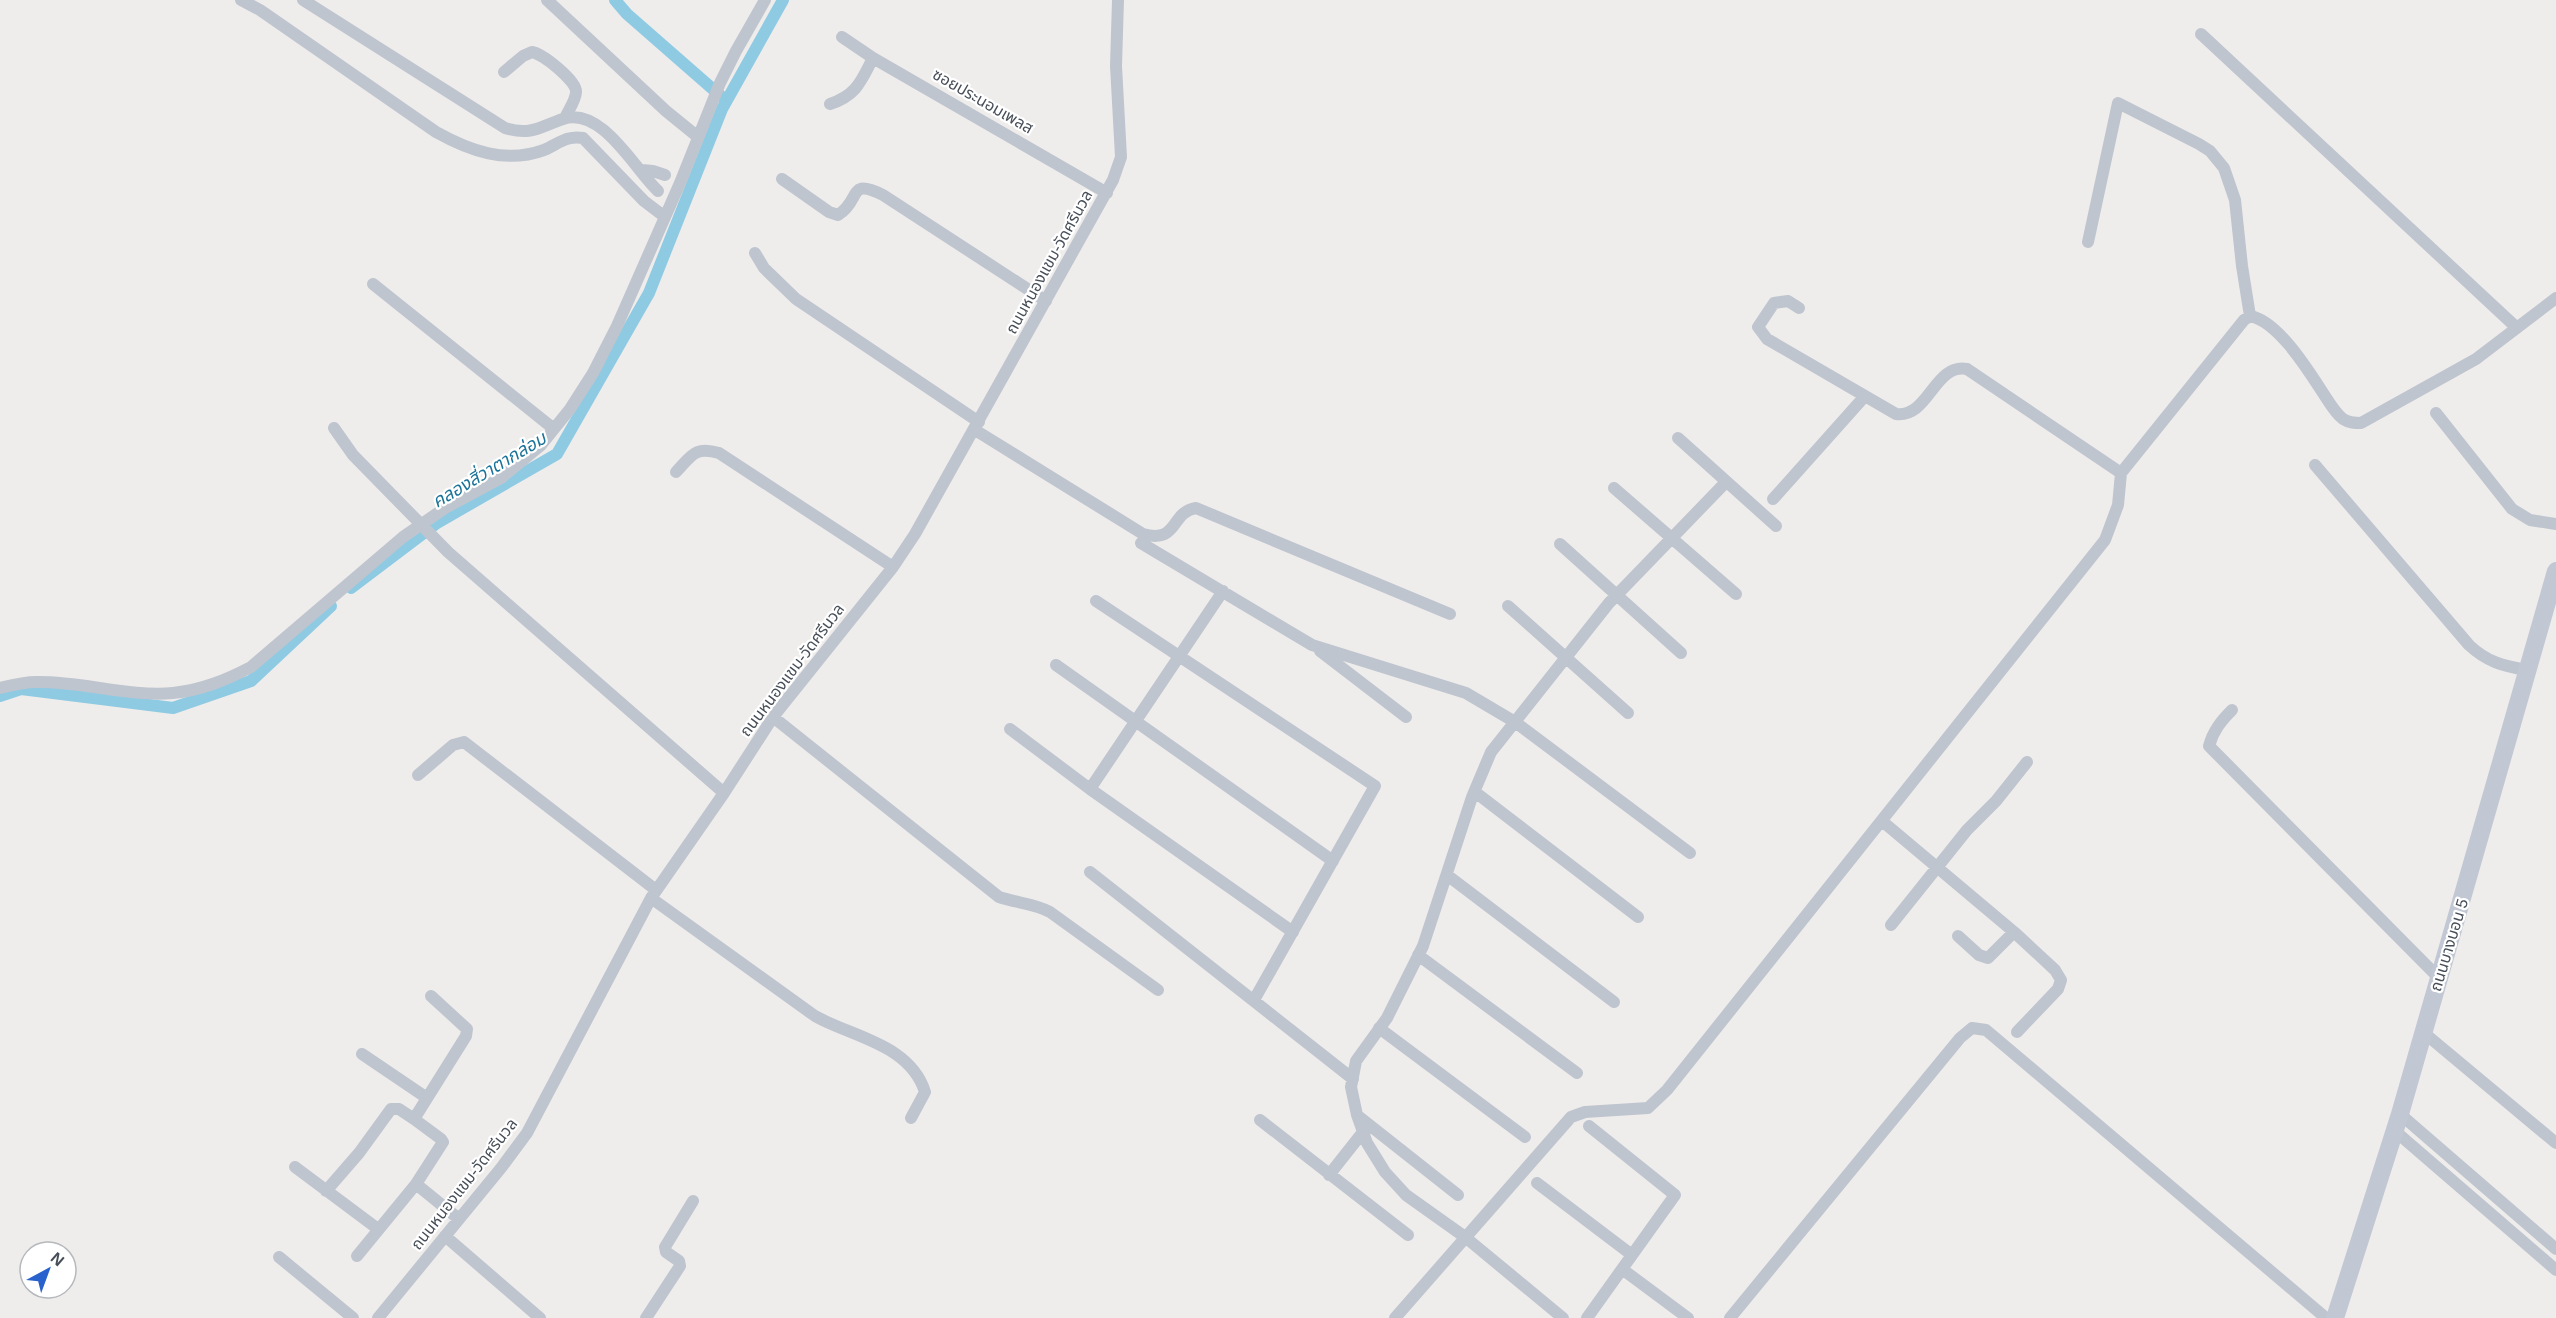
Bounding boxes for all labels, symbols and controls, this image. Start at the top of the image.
street label: ซอยประนอมเพลส [930,65,1036,137]
street label: ถนนหนองแขม-วัดศรีนวล [1002,187,1096,337]
water label: คลองสี่วาตากล่อม [427,425,551,512]
street label: ถนนหนองแขม-วัดศรีนวล [737,600,847,740]
street label: ถนนบางบอน 5 [2427,897,2471,993]
street label: ถนนหนองแขม-วัดศรีนวล [408,1115,520,1253]
north arrow [18,1240,78,1300]
text: N [48,1249,67,1269]

